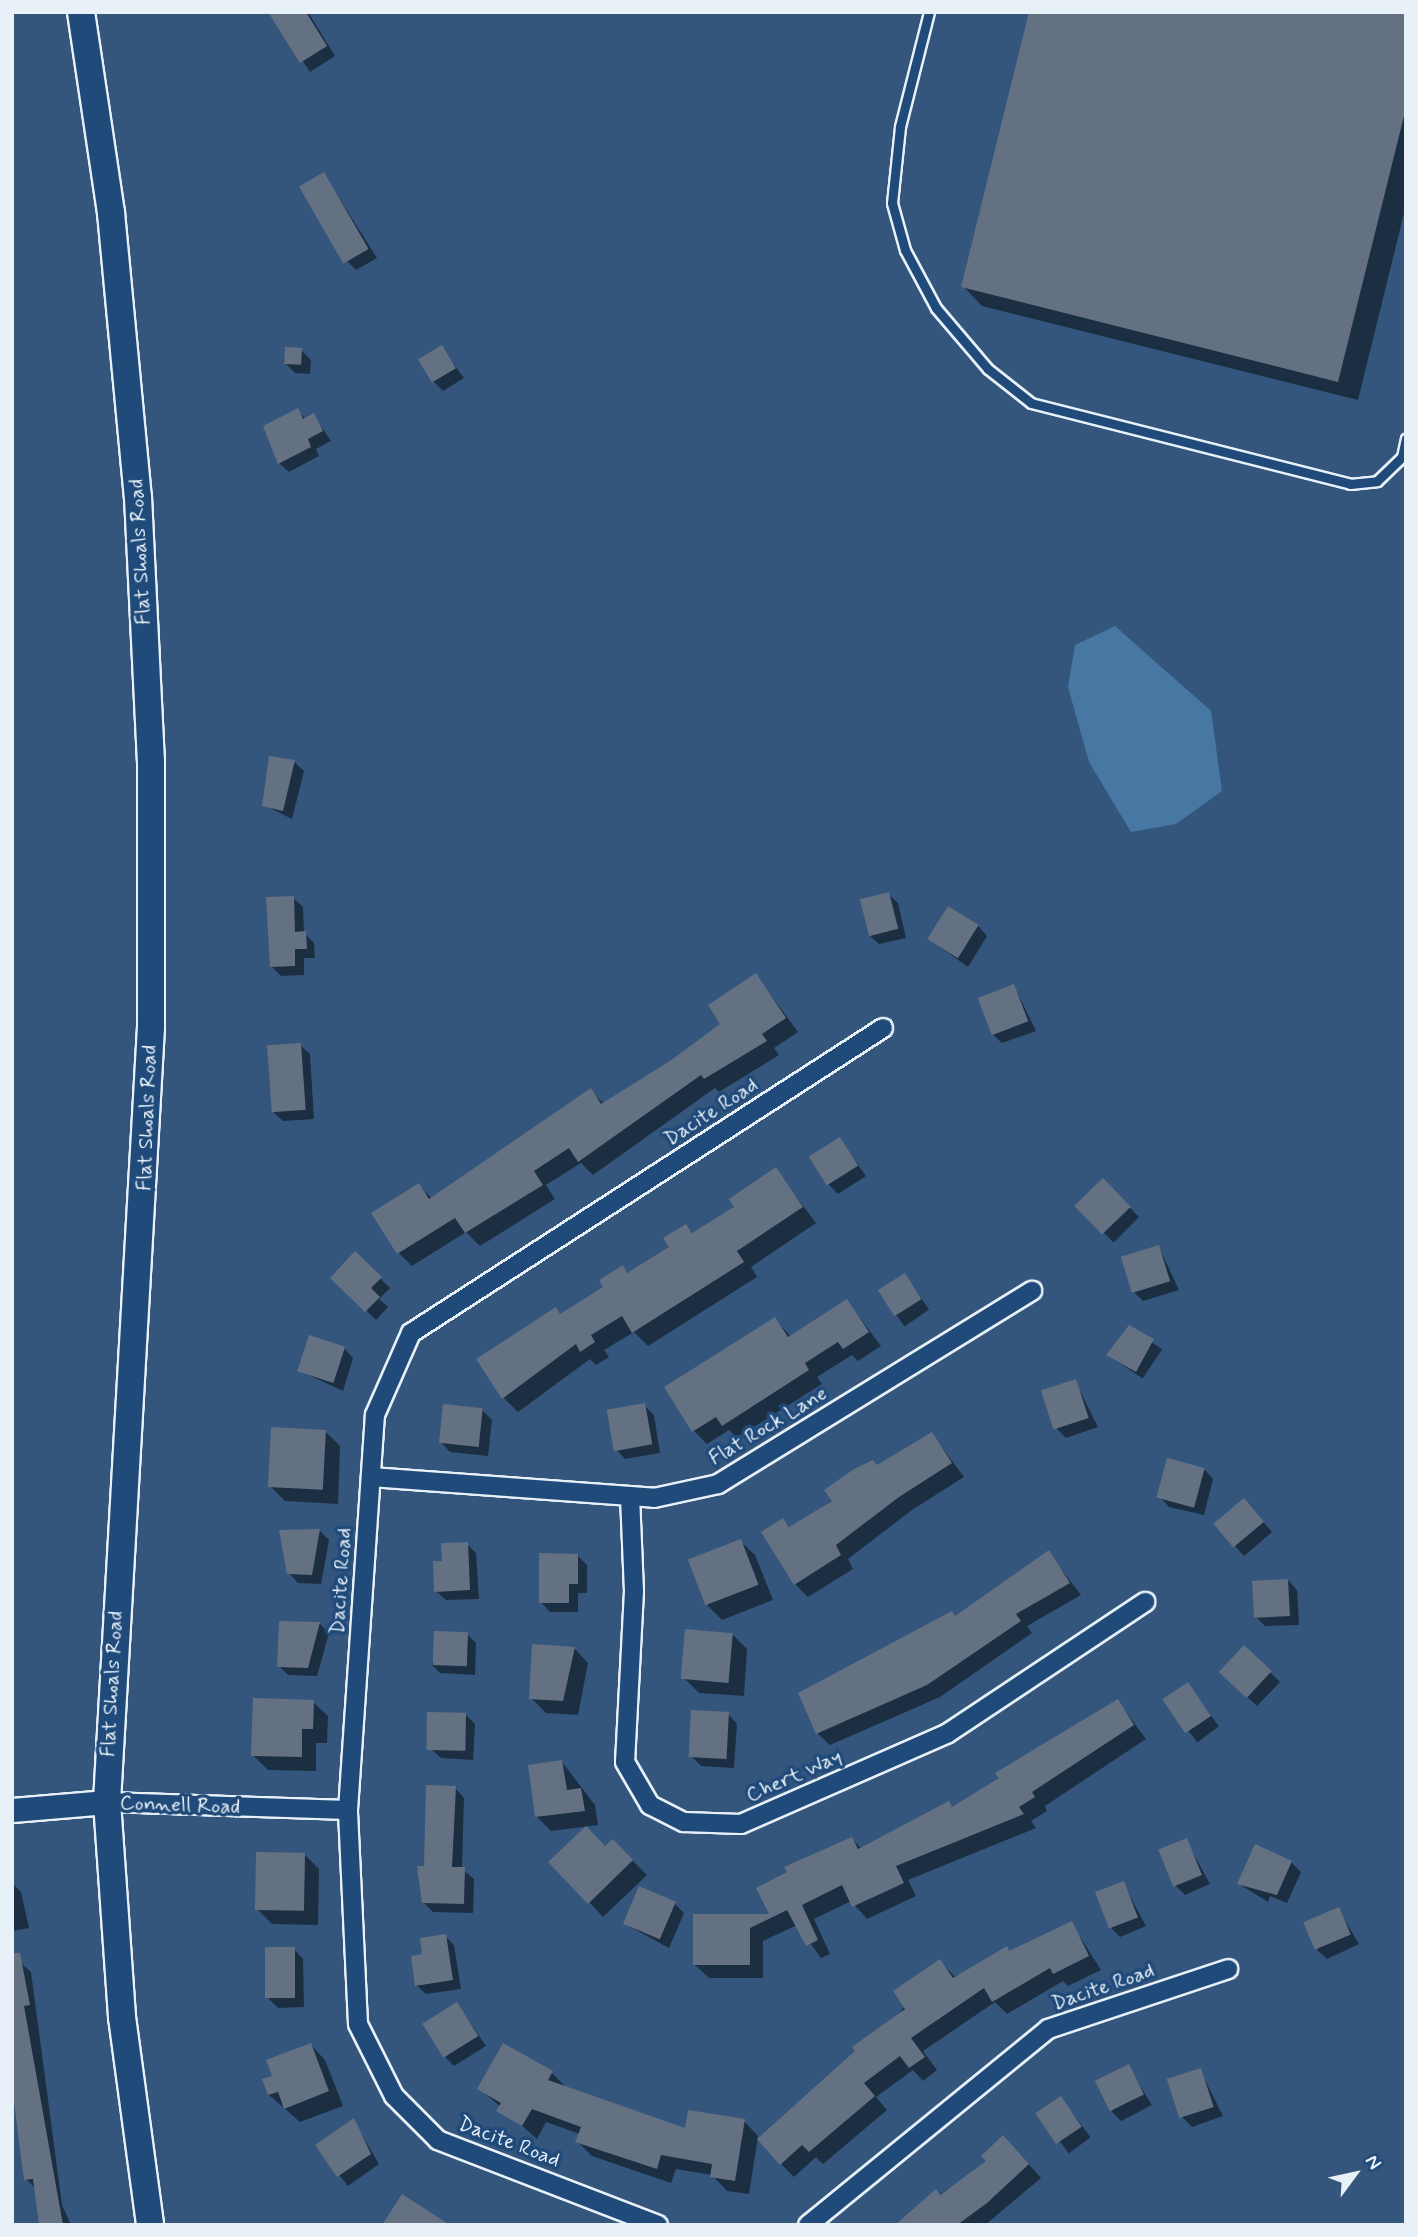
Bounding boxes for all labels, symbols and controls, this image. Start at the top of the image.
street label: Flat Shoals Road [124,479,156,625]
street label: Flat Shoals Road [132,1045,162,1191]
street label: Dacite Road [659,1072,763,1152]
street label: Flat Rock Lane [704,1381,832,1471]
street label: Dacite Road [325,1527,357,1635]
street label: Flat Shoals Road [96,1611,128,1757]
street label: Chert Way [741,1743,847,1809]
street label: Connell Road [120,1790,240,1820]
street label: Dacite Road [1048,1958,1158,2016]
street label: Dacite Road [455,2111,563,2173]
north arrow [1320,2139,1390,2209]
text: N [1359,2150,1387,2174]

